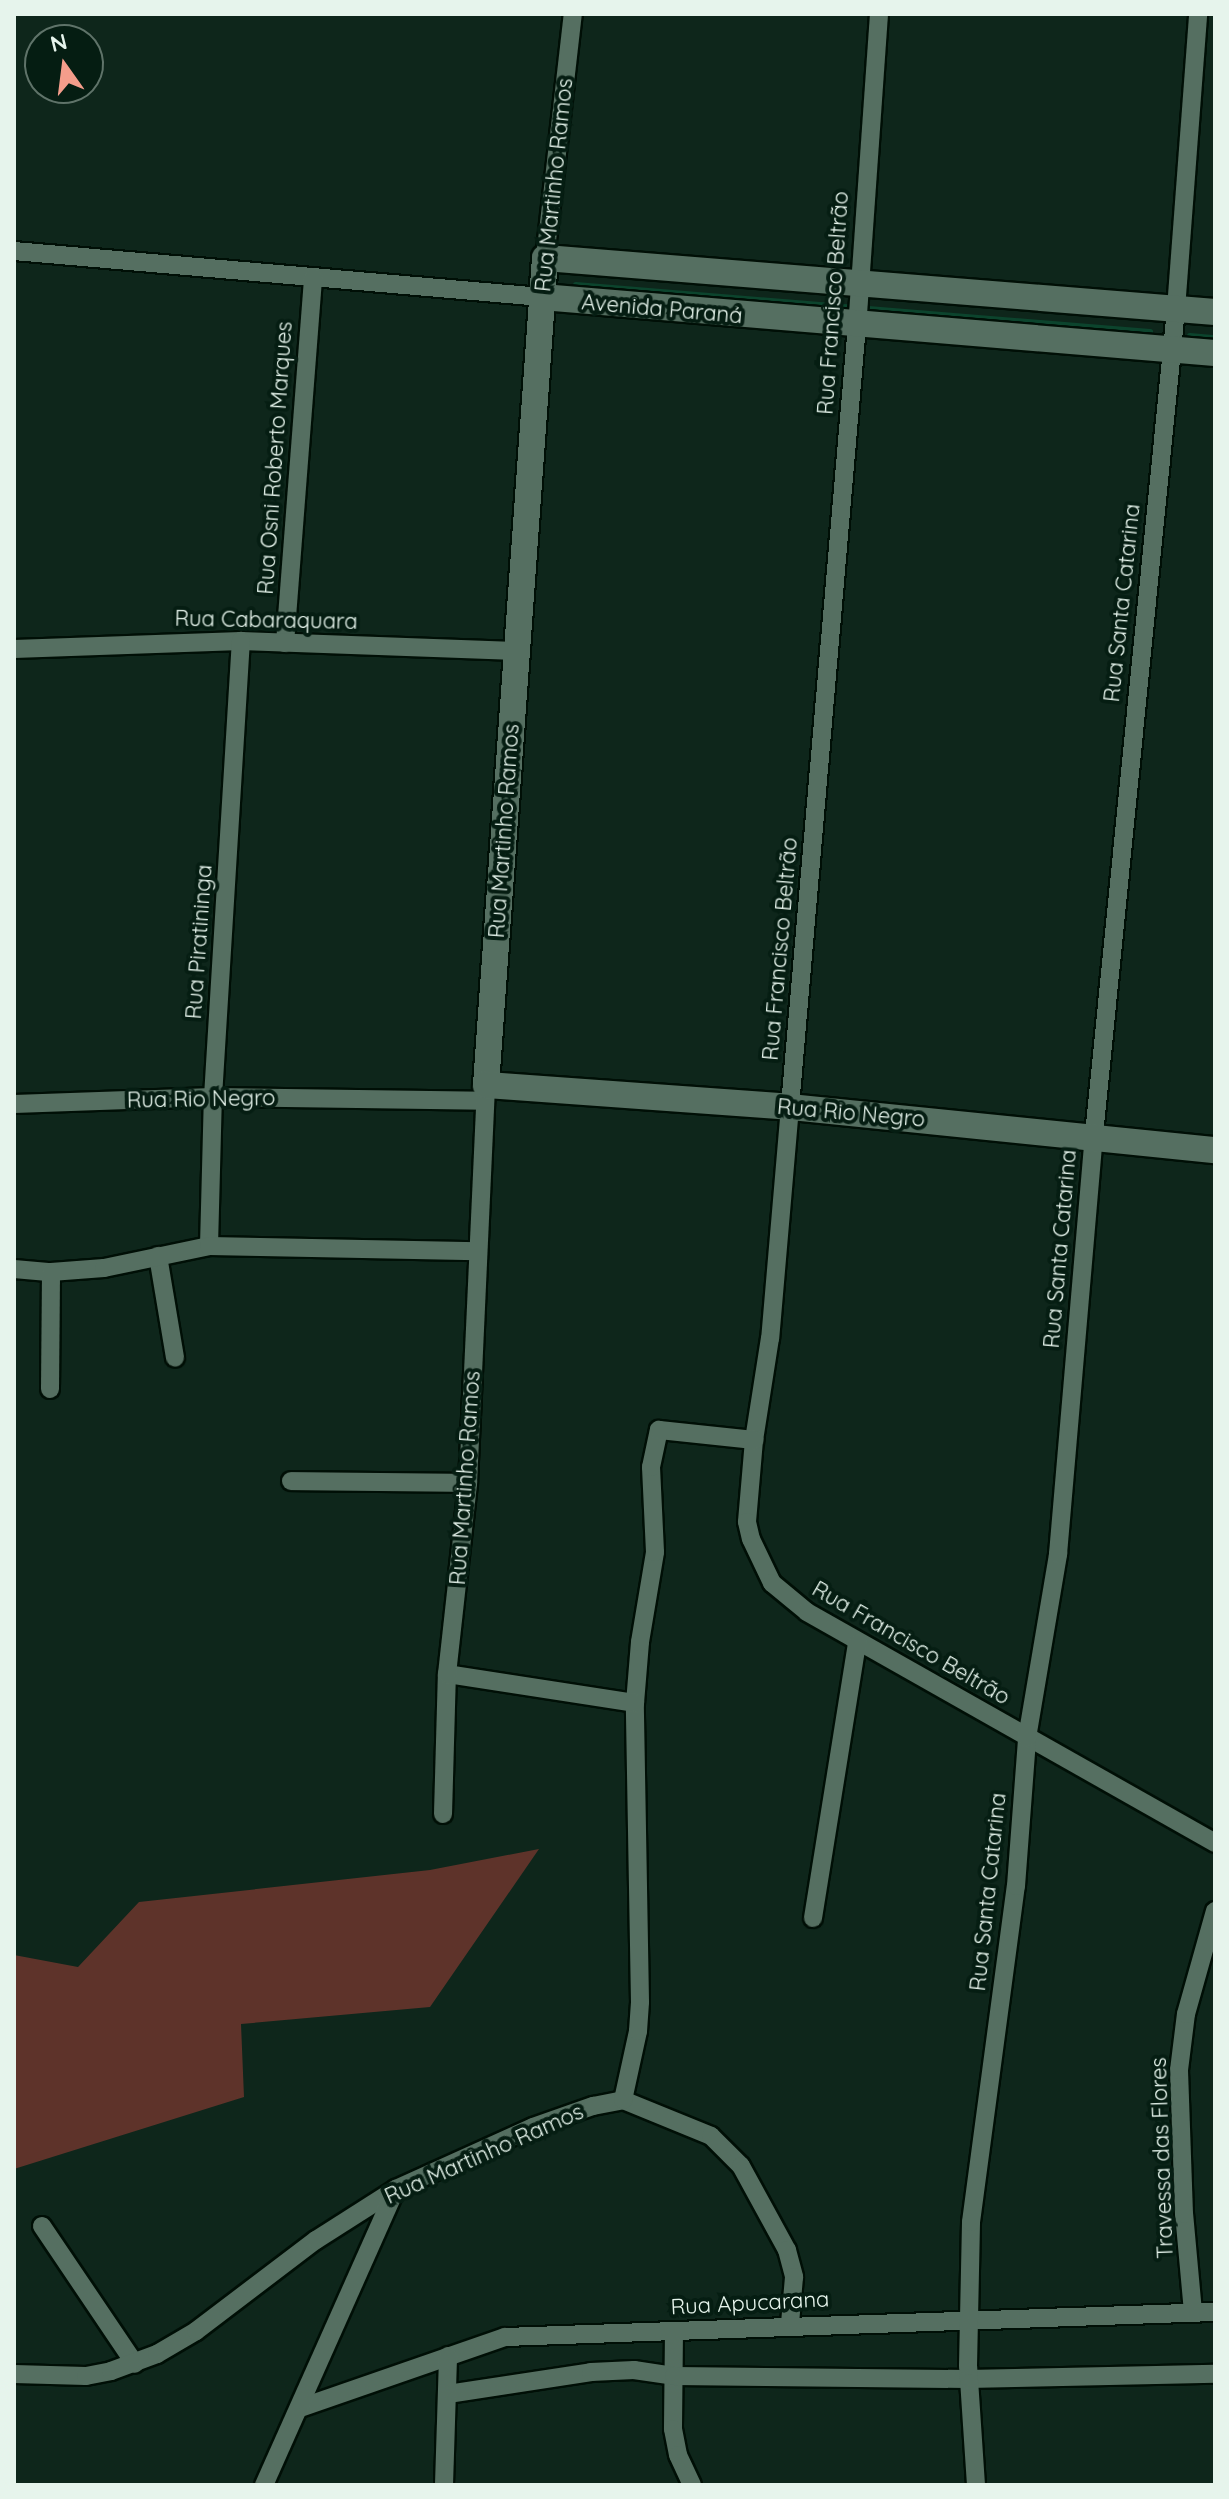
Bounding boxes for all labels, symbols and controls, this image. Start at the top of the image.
north arrow [24,24,104,104]
text: N [47,27,70,58]
street label: Rua Martinho Ramos [530,77,578,293]
street label: Rua Francisco Beltrão [812,190,854,416]
street label: Avenida Paraná [580,289,744,329]
street label: Rua Osni Roberto Marques [252,320,298,596]
street label: Rua Santa Catarina [1098,503,1146,703]
street label: Rua Cabaraquara [174,605,358,635]
street label: Rua Martinho Ramos [483,723,525,939]
street label: Rua Francisco Beltrão [757,836,803,1062]
street label: Rua Piratininga [180,864,218,1020]
street label: Rua Rio Negro [127,1085,275,1113]
street label: Rua Rio Negro [776,1093,926,1133]
street label: Rua Santa Catarina [1038,1149,1082,1349]
street label: Rua Martinho Ramos [444,1370,486,1586]
street label: Rua Francisco Beltrão [807,1576,1015,1710]
street label: Rua Santa Catarina [964,1792,1012,1992]
street label: Travessa das Flores [1145,2057,1179,2259]
street label: Rua Martinho Ramos [380,2098,588,2210]
street label: Rua Apucarana [670,2286,830,2320]

